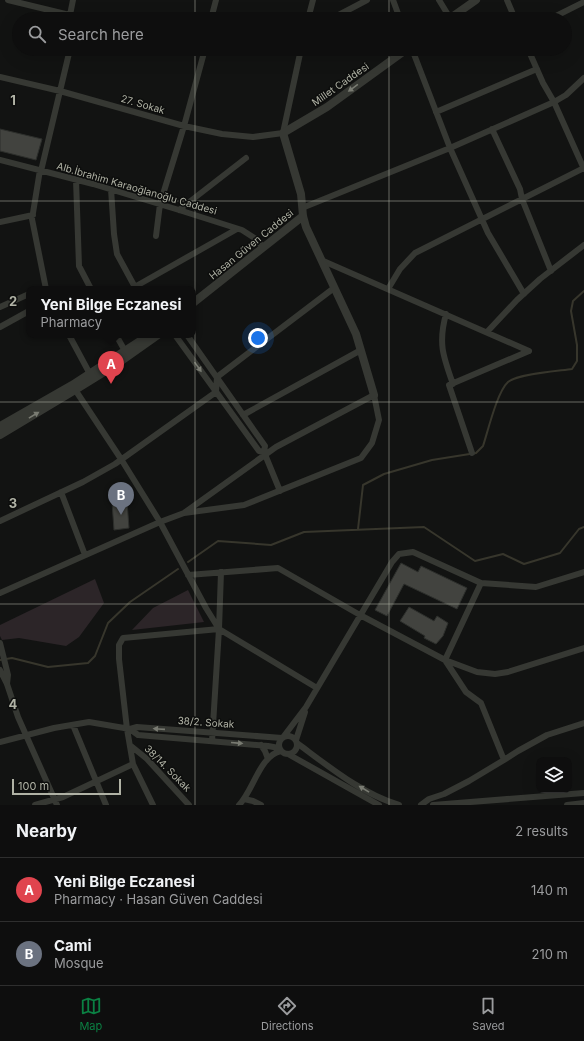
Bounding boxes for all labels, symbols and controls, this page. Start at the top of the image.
search box [12,12,572,56]
icon: search [26,23,48,45]
text: Search here [58,25,144,44]
street label: Millet Caddesi [309,60,371,108]
one-way arrow [348,84,358,92]
text: 1 [10,92,16,108]
street label: 27. Sokak [120,92,167,116]
street label: Alb.İbrahim Karaoğlanoğlu Caddesi [55,158,219,217]
street label: Hasan Güven Caddesi [207,206,295,282]
popup [26,286,196,338]
text: 2 [9,293,17,309]
text: Yeni Bilge Eczanesi [41,295,181,314]
text: Pharmacy [41,314,102,330]
your location [248,328,268,348]
pin: A [98,351,124,384]
one-way arrow [194,361,202,372]
one-way arrow [28,411,40,418]
pin: B [108,482,134,515]
text: 3 [9,495,17,511]
text: 4 [9,696,18,712]
street label: 38/2. Sokak [177,714,235,730]
one-way arrow [153,725,165,732]
one-way arrow [231,740,243,747]
street label: 38/14. Sokak [142,742,194,794]
map controls [536,757,572,793]
button: layers [536,757,572,793]
scale bar [12,777,121,796]
text: 100 m [18,779,49,793]
one-way arrow [358,785,370,792]
text: Nearby [16,821,77,841]
text: 2 results [515,823,568,839]
text: Yeni Bilge Eczanesi [54,872,195,891]
text: A [24,882,34,898]
text: 140 m [531,882,568,898]
text: Pharmacy · Hasan Güven Caddesi [54,891,263,907]
text: Cami [54,936,92,955]
text: B [25,946,33,962]
text: 210 m [532,946,568,962]
text: Mosque [54,955,104,971]
tab: Map [79,995,102,1033]
tab: Directions [261,995,314,1033]
tab: Saved [472,995,505,1033]

